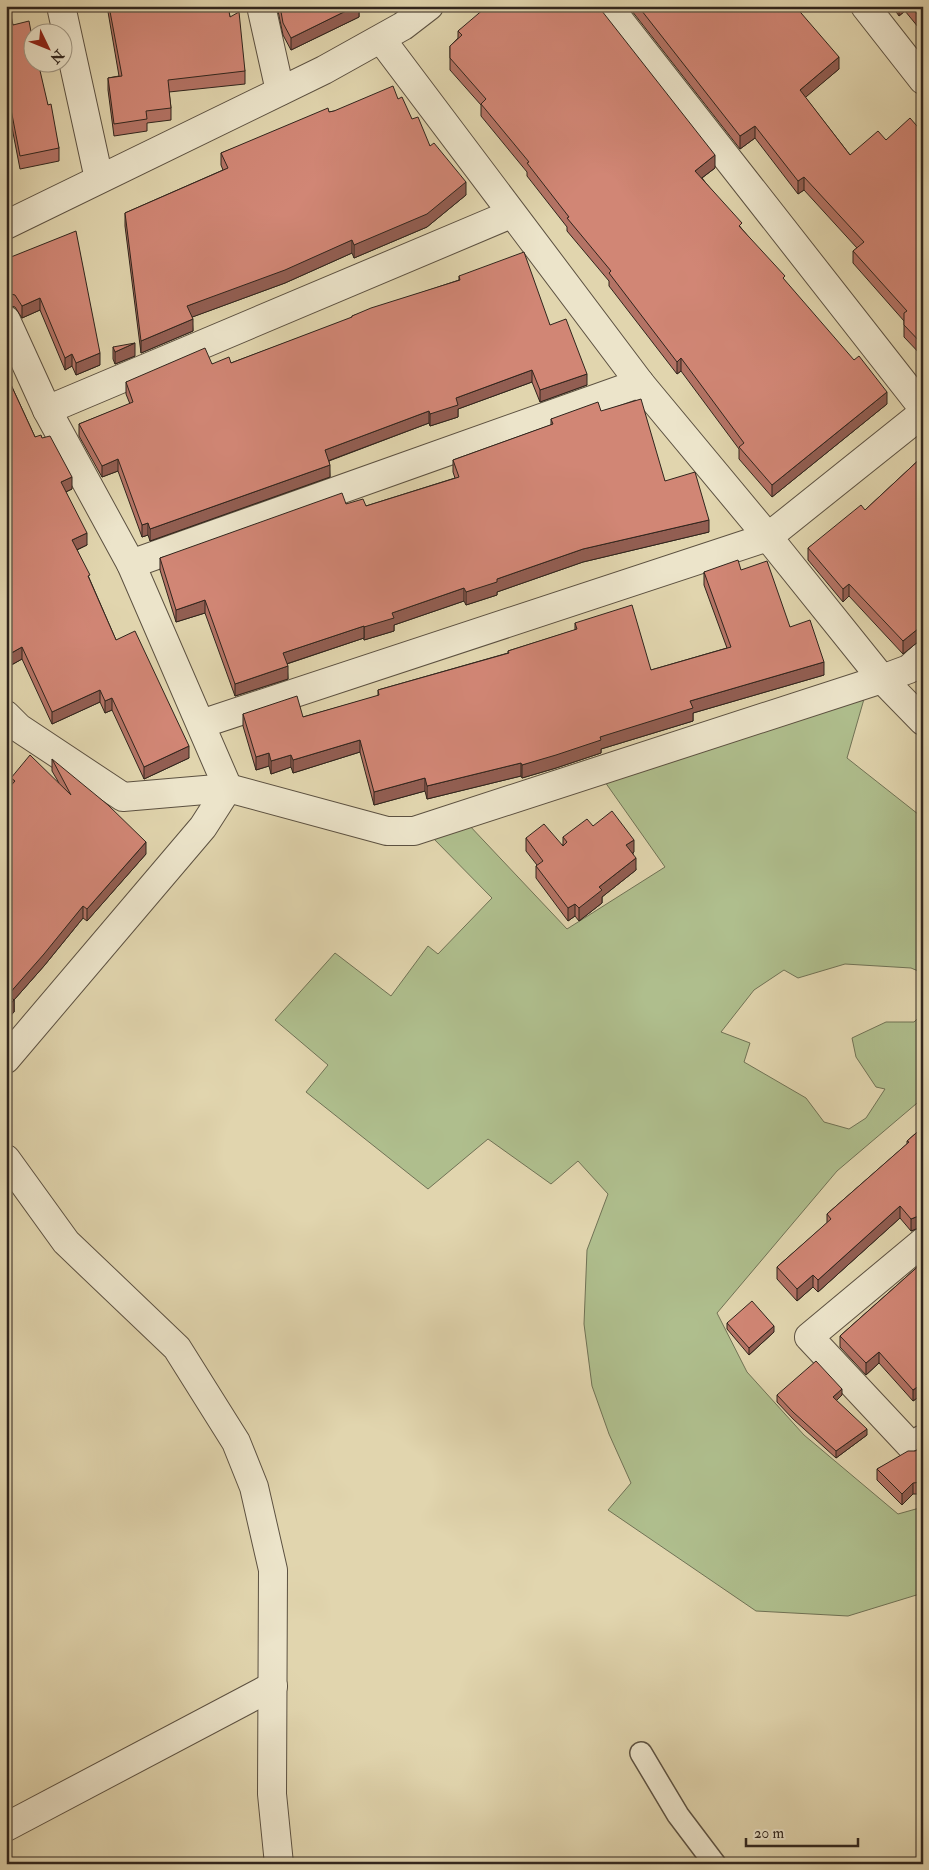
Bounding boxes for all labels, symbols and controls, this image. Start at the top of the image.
north arrow [22,22,72,72]
text: N [46,45,68,67]
scale bar [746,1815,859,1847]
text: 20 m [754,1824,784,1843]

